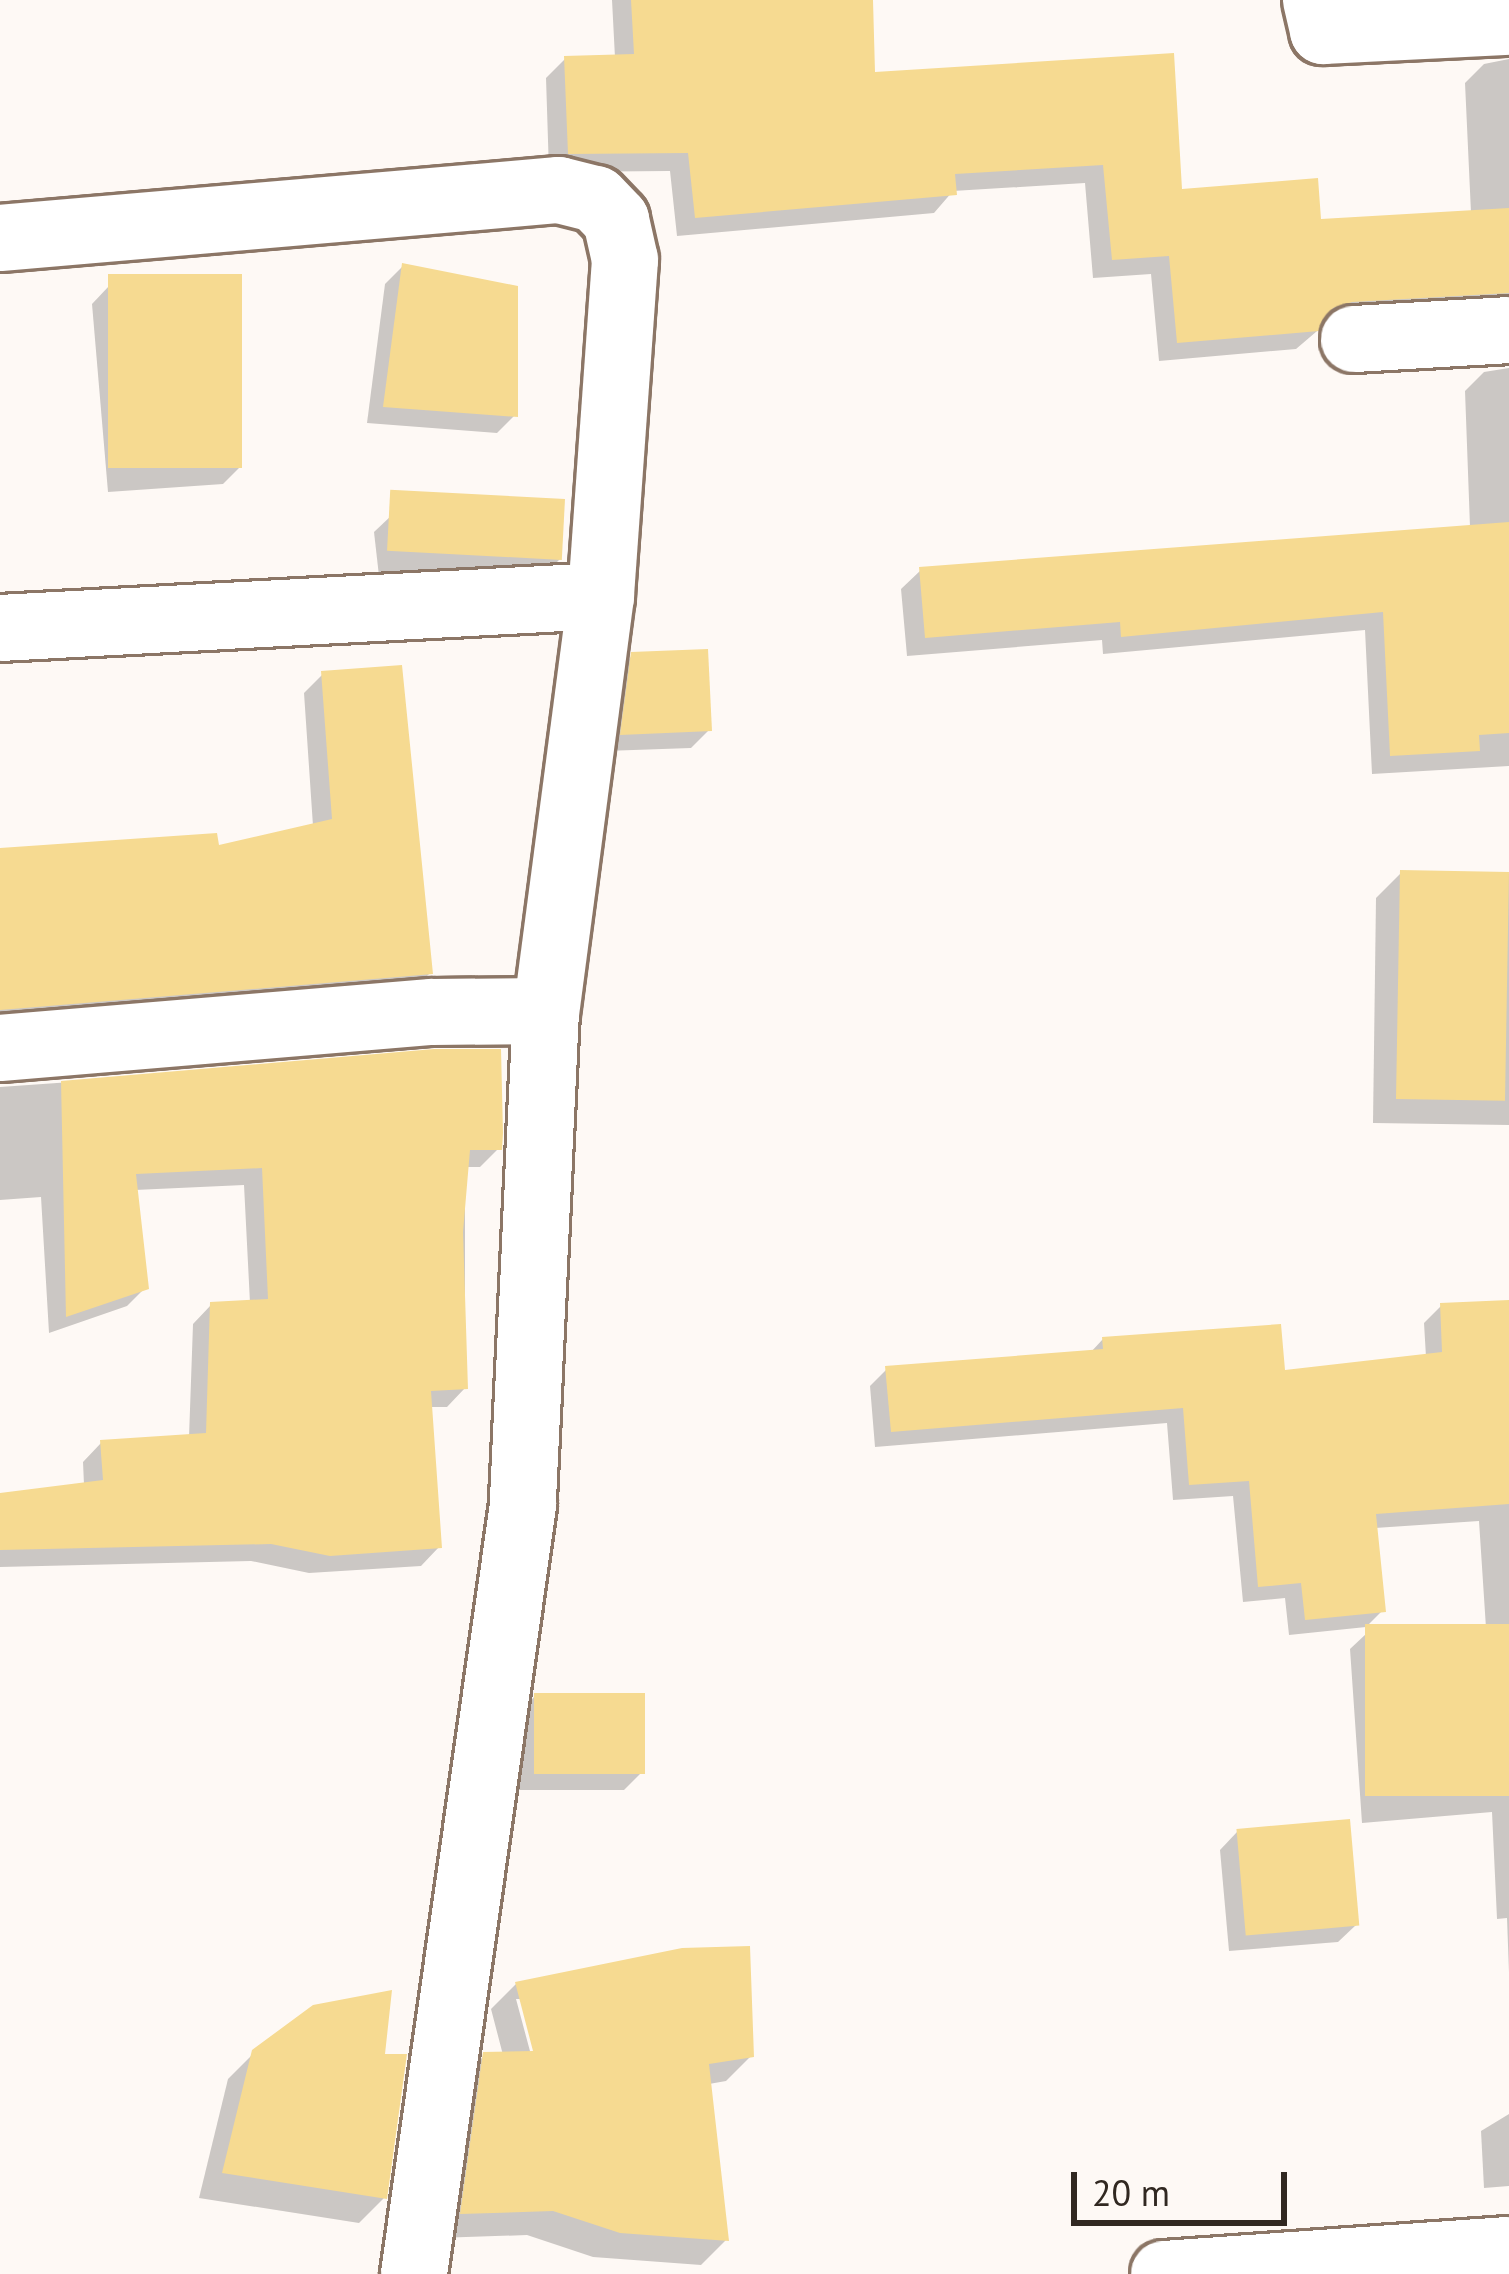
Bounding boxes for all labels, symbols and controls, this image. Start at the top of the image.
scale bar [1077,2148,1293,2222]
text: 20 m [1092,2169,1170,2216]

